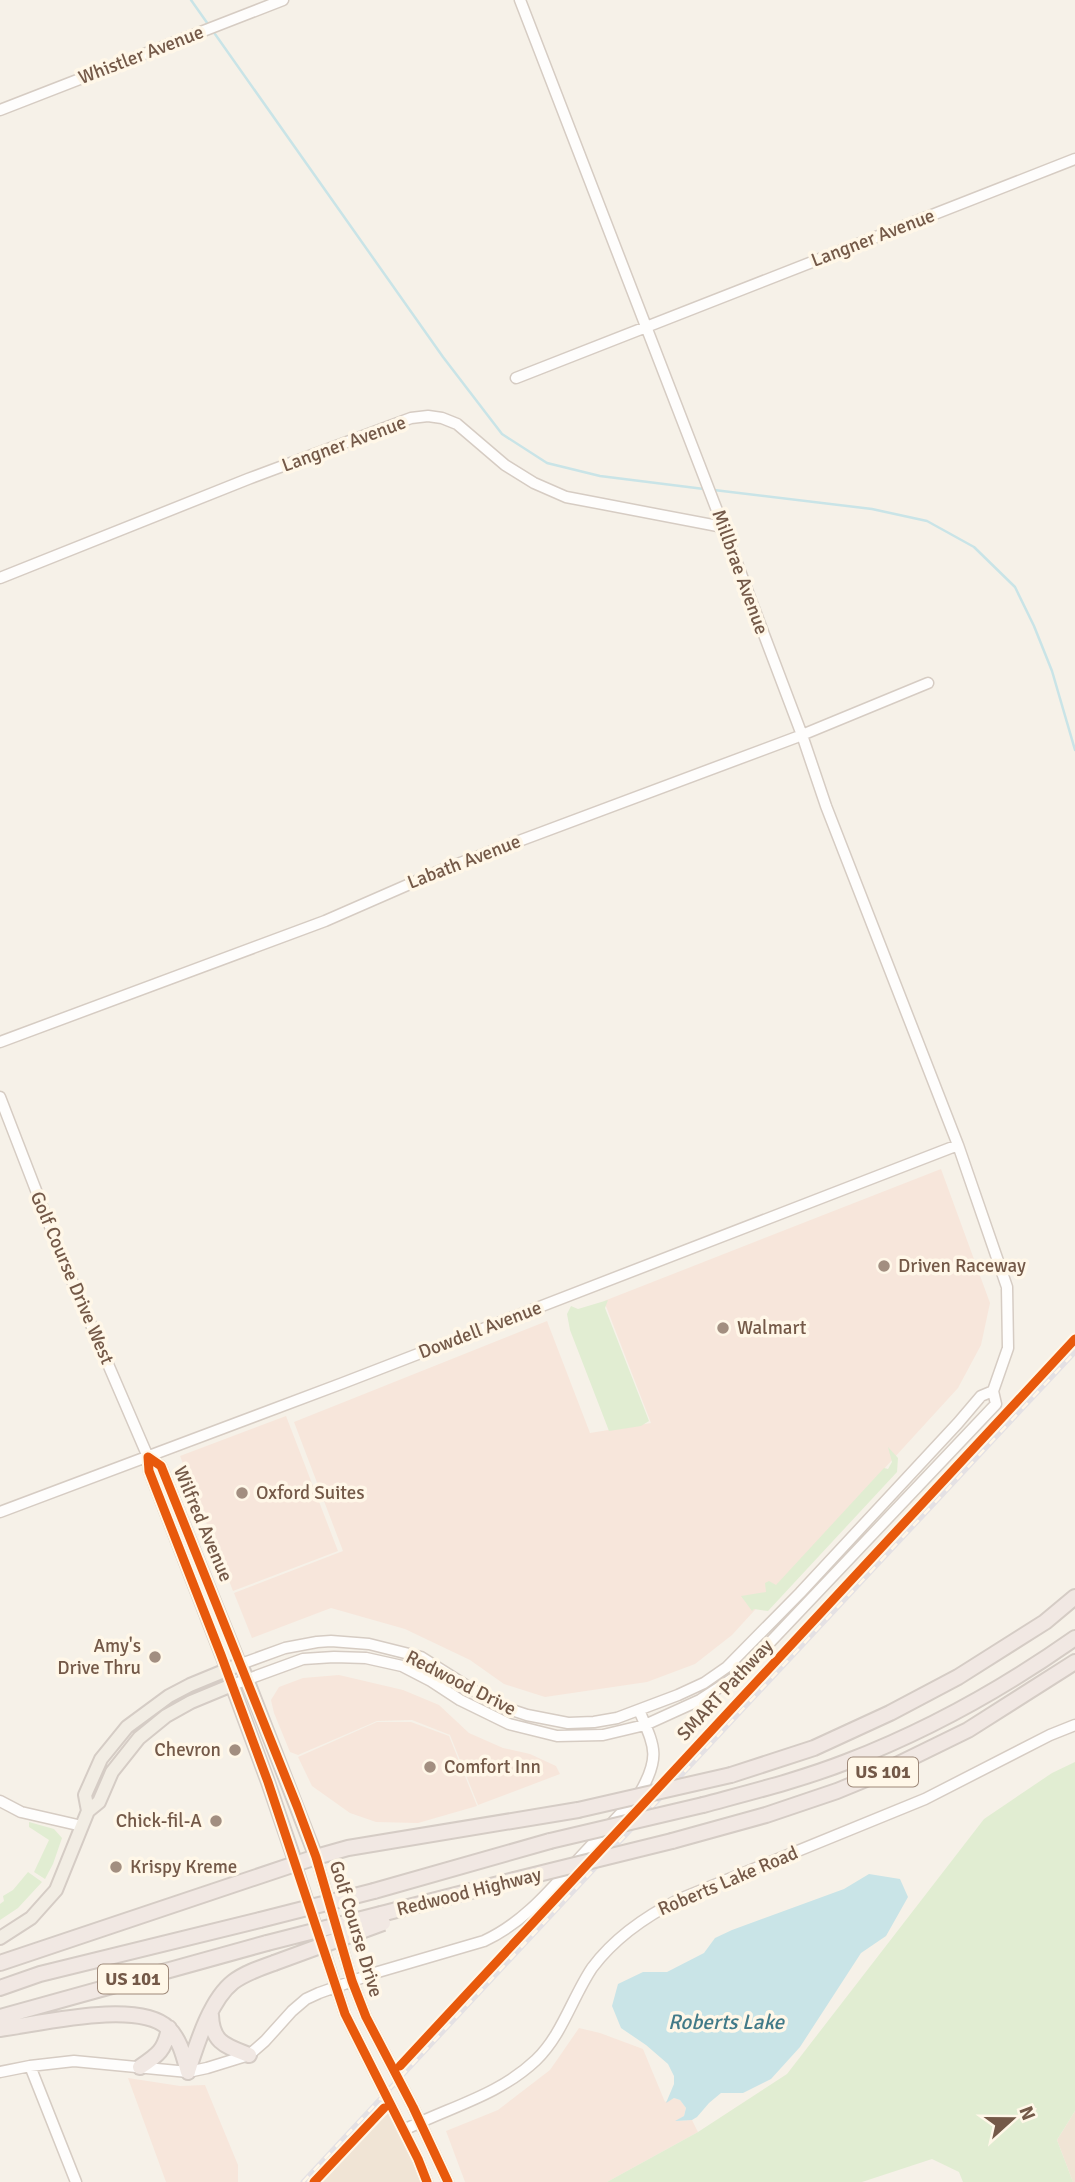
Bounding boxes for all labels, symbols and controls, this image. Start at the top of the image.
street label: Whistler Avenue [75,20,207,90]
street label: Langner Avenue [808,203,938,273]
street label: Langner Avenue [279,410,409,478]
street label: Millbrae Avenue [706,506,774,638]
street label: Labath Avenue [404,829,524,895]
street label: Golf Course Drive West [25,1188,119,1368]
place label: Driven Raceway [898,1254,1026,1278]
marker: Driven Raceway [876,1258,892,1274]
street label: Dowdell Avenue [415,1296,545,1364]
place label: Walmart [737,1316,807,1340]
marker: Walmart [715,1320,731,1336]
street label: Wilfred Avenue [168,1463,238,1585]
place label: Oxford Suites [256,1481,365,1505]
marker: Oxford Suites [234,1485,250,1501]
place label: Amy's Drive Thru [57,1634,141,1680]
street label: SMART Pathway [672,1634,778,1746]
street label: Redwood Drive [402,1645,520,1721]
marker: Amy's Drive Thru [147,1649,163,1665]
place label: Chevron [154,1738,221,1762]
marker: Chevron [227,1742,243,1758]
place label: Comfort Inn [444,1755,541,1779]
road number: US 101 [848,1758,918,1786]
marker: Comfort Inn [422,1759,438,1775]
place label: Chick-fil-A [116,1809,202,1833]
marker: Chick-fil-A [208,1813,224,1829]
street label: Roberts Lake Road [654,1841,802,1921]
place label: Krispy Kreme [130,1855,237,1879]
street label: Golf Course Drive [324,1858,388,2000]
marker: Krispy Kreme [108,1859,124,1875]
street label: Redwood Highway [394,1862,544,1922]
road number: US 101 [98,1965,168,1994]
water label: Roberts Lake [668,2009,786,2035]
north arrow [977,2084,1047,2154]
text: N [1013,2103,1041,2124]

